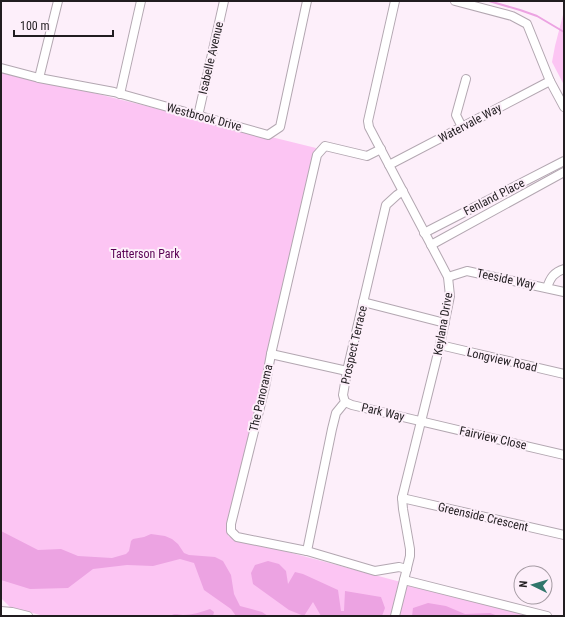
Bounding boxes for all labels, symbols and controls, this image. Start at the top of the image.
scale bar [14,12,113,38]
text: 100 m [20,19,50,33]
street label: Isabelle Avenue [196,20,226,96]
street label: Westbrook Drive [165,100,243,134]
street label: Watervale Way [436,101,504,145]
street label: Fenland Place [461,176,527,218]
park label: Tatterson Park [110,247,180,261]
street label: Teeside Way [476,266,536,292]
street label: Keylana Drive [431,291,455,357]
street label: Prospect Terrace [338,304,370,386]
street label: Longview Road [466,345,539,375]
street label: The Panorama [246,363,276,433]
street label: Park Way [360,400,406,424]
street label: Fairview Close [458,423,528,453]
street label: Greenside Crescent [436,500,530,534]
north arrow [513,565,553,605]
text: N [517,580,530,588]

